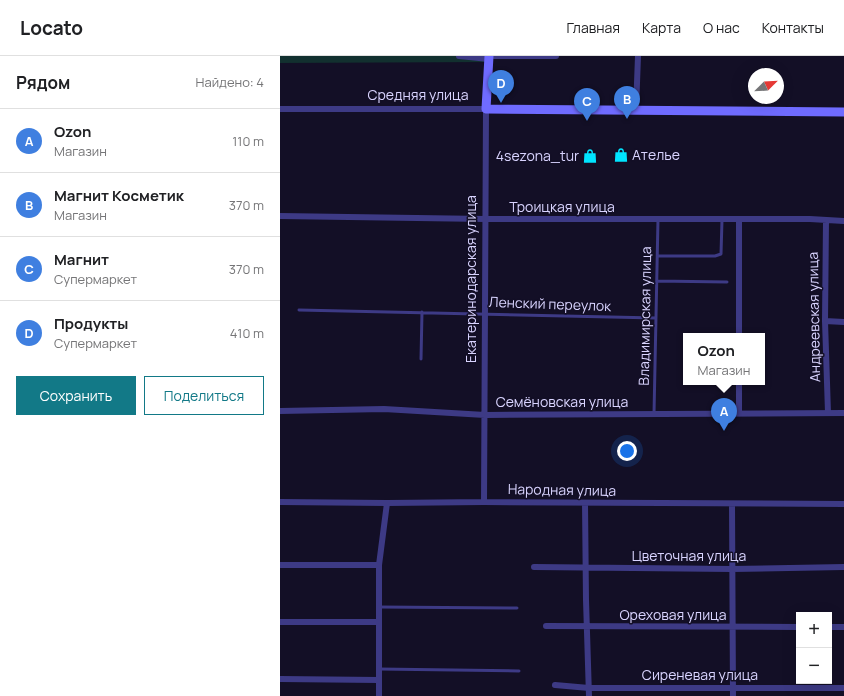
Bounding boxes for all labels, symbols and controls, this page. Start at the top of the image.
text: Locato [20,15,83,41]
text: Главная [567,18,620,37]
text: Карта [642,18,681,37]
text: О нас [703,18,740,37]
text: Контакты [762,18,824,37]
north arrow [748,68,784,104]
pin: D [488,70,514,103]
text: Рядом [16,71,70,94]
text: Найдено: 4 [196,73,264,91]
street label: Средняя улица [368,85,468,104]
pin: B [614,86,640,119]
pin: C [574,88,600,121]
text: Ozon [54,121,91,142]
text: A [25,132,33,150]
text: 110 m [232,132,264,150]
text: Магазин [54,142,107,160]
place label: Ателье [632,145,680,164]
place label: 4sezona_tur [496,146,579,165]
shop icon: Ателье [613,147,629,163]
shop icon: 4sezona_tur [582,148,598,164]
text: Магнит Косметик [54,185,184,206]
street label: Екатеринодарская улица [461,195,480,363]
text: B [25,196,33,214]
text: 370 m [229,196,264,214]
street label: Троицкая улица [509,197,615,216]
text: Магазин [54,206,107,224]
street label: Владимирская улица [634,246,655,386]
text: Магнит [54,249,109,270]
street label: Андреевская улица [803,252,824,382]
text: C [24,260,34,278]
text: 370 m [229,260,264,278]
text: Супермаркет [54,270,137,288]
street label: Ленский переулок [488,292,613,315]
text: Продукты [54,313,128,334]
text: D [24,324,34,342]
text: 410 m [230,324,264,342]
popup [683,333,765,385]
text: Супермаркет [54,334,137,352]
text: Ozon [698,340,735,361]
text: Магазин [698,361,750,379]
button: Сохранить [16,376,136,415]
button: Поделиться [144,376,264,415]
street label: Семёновская улица [496,392,628,411]
pin: A [711,398,737,431]
your location [617,441,637,461]
street label: Народная улица [508,479,616,500]
street label: Цветочная улица [632,546,746,565]
street label: Ореховая улица [619,605,727,624]
map controls [796,612,832,684]
button: + [796,612,832,648]
button: − [796,648,832,684]
street label: Сиреневая улица [642,665,758,684]

